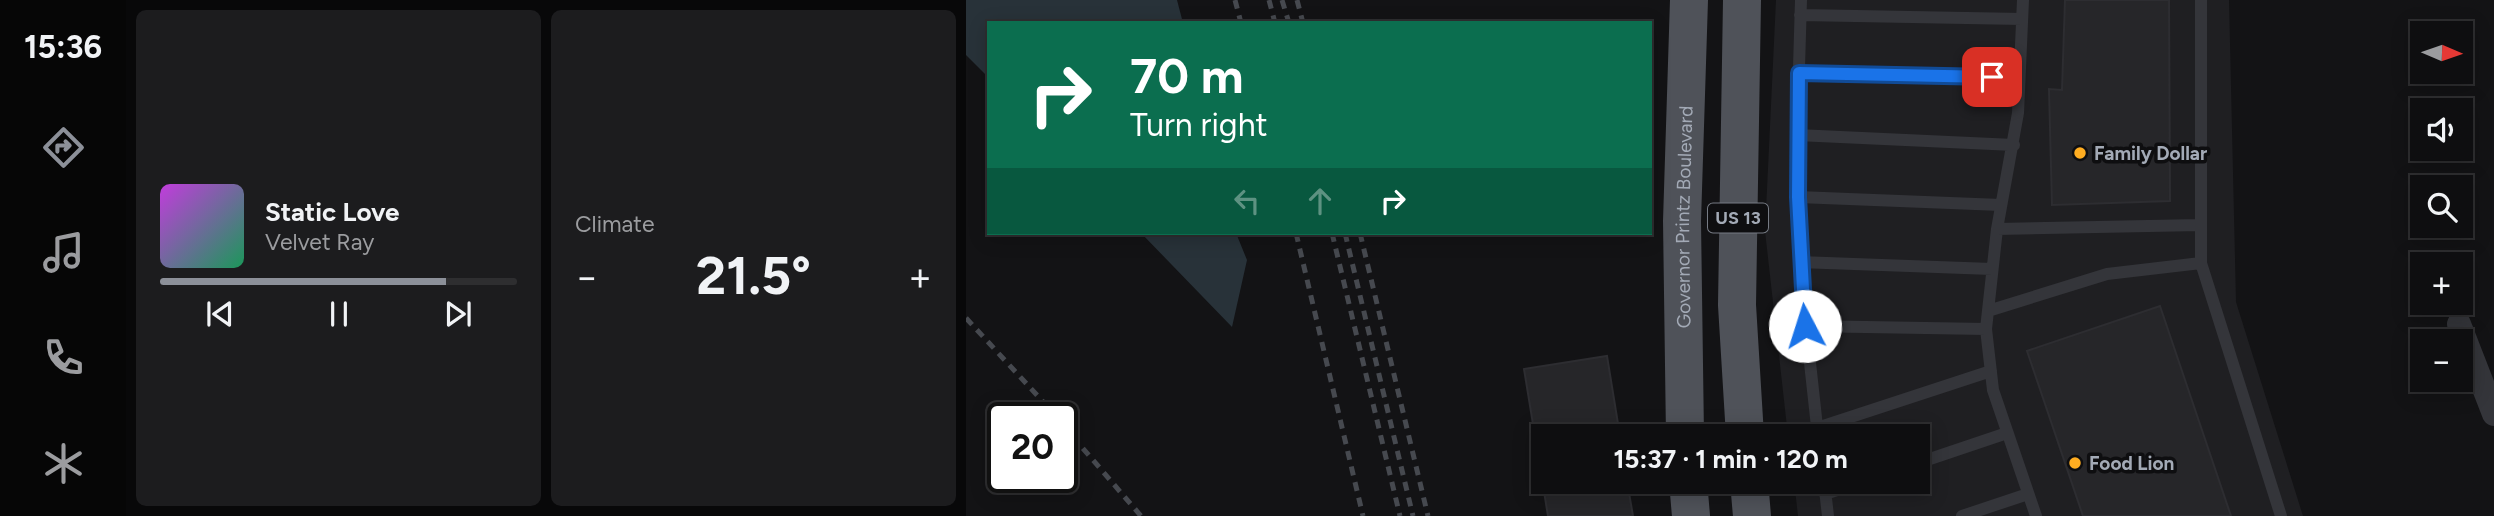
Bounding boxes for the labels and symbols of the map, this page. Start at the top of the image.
north arrow [2410,21,2473,84]
pin [1962,47,2022,107]
street label: Governor Printz Boulevard [1671,105,1698,328]
place label: Family Dollar [2094,142,2207,165]
marker: Family Dollar [2072,145,2088,161]
road number: US 13 [1708,204,1768,232]
position arrow [1768,289,1842,363]
speed limit sign: 20 [987,402,1078,493]
place label: Food Lion [2089,452,2174,475]
marker: Food Lion [2067,455,2083,471]

